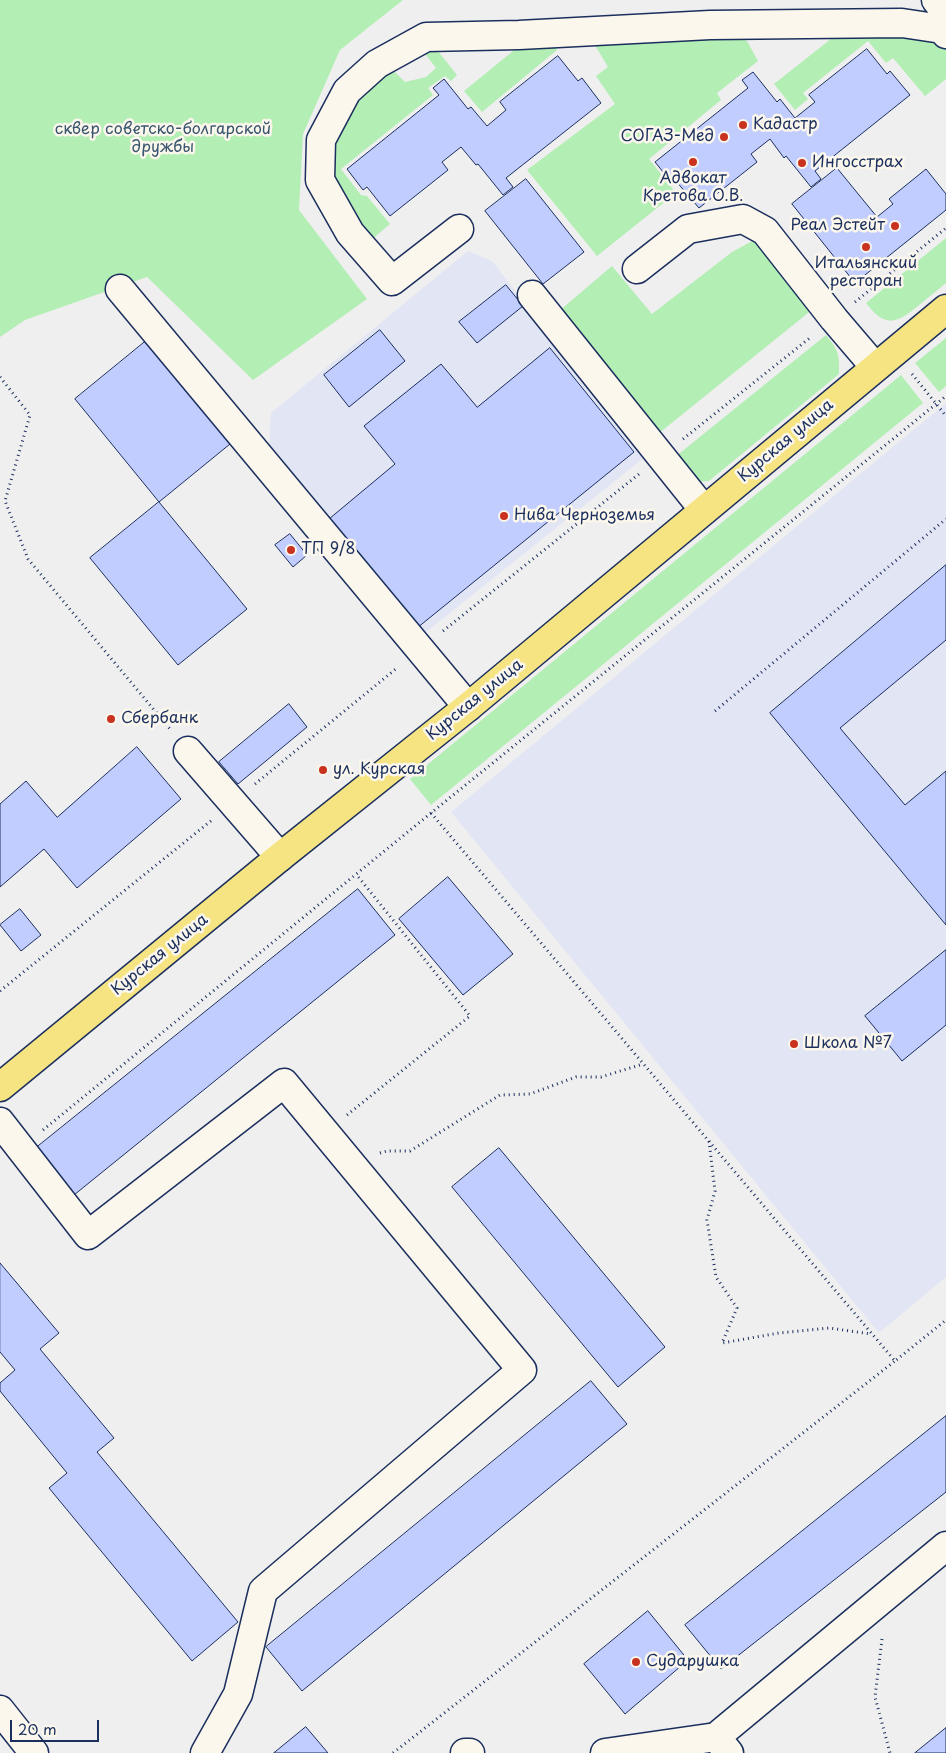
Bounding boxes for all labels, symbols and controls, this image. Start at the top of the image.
place label: Кадастр [753,115,818,135]
marker: Кадастр [737,119,749,131]
park label: сквер советско-болгарской дружбы [55,120,271,158]
place label: СОГАЗ-Мед [621,127,714,147]
marker: СОГАЗ-Мед [718,131,730,143]
place label: Ингосстрах [812,153,903,173]
marker: Адвокат Кретова О.В. [687,156,699,168]
marker: Ингосстрах [796,157,808,169]
place label: Адвокат Кретова О.В. [643,169,743,207]
place label: Реал Эстейт [791,216,885,236]
marker: Реал Эстейт [889,220,901,232]
marker: Итальянский ресторан [860,241,872,253]
place label: Итальянский ресторан [815,254,917,292]
street label: Курская улица [734,396,838,486]
place label: Нива Черноземья [514,506,655,526]
marker: Нива Черноземья [498,510,510,522]
place label: ТП 9/8 [301,540,356,560]
marker: ТП 9/8 [285,544,297,556]
street label: Курская улица [423,655,527,745]
place label: Сбербанк [121,709,198,729]
marker: Сбербанк [105,713,117,725]
place label: ул. Курская [333,760,425,780]
marker: ул. Курская [317,764,329,776]
street label: Курская улица [108,910,212,1000]
place label: Школа №7 [804,1034,892,1054]
marker: Школа №7 [788,1038,800,1050]
place label: Сударушка [646,1652,739,1672]
marker: Сударушка [630,1656,642,1668]
scale bar [12,1710,101,1742]
text: 20 m [18,1717,57,1740]

